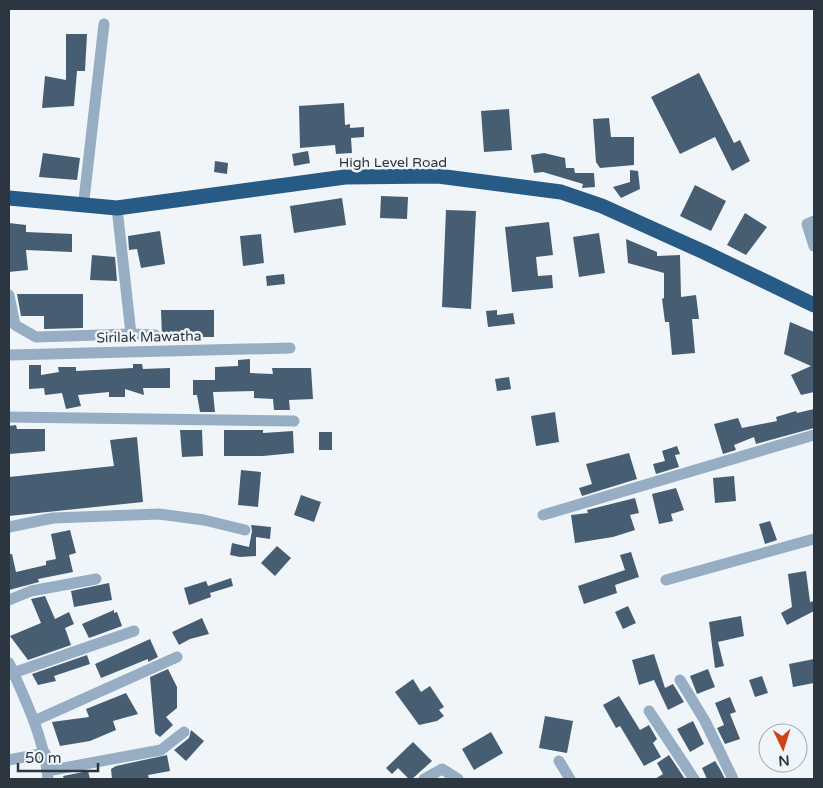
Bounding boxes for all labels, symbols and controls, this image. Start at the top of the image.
street label: High Level Road [339,154,447,171]
street label: Sirilak Mawatha [96,328,202,346]
north arrow [758,723,808,773]
scale bar [18,740,98,772]
text: 50 m [25,749,62,767]
text: N [778,752,790,769]

